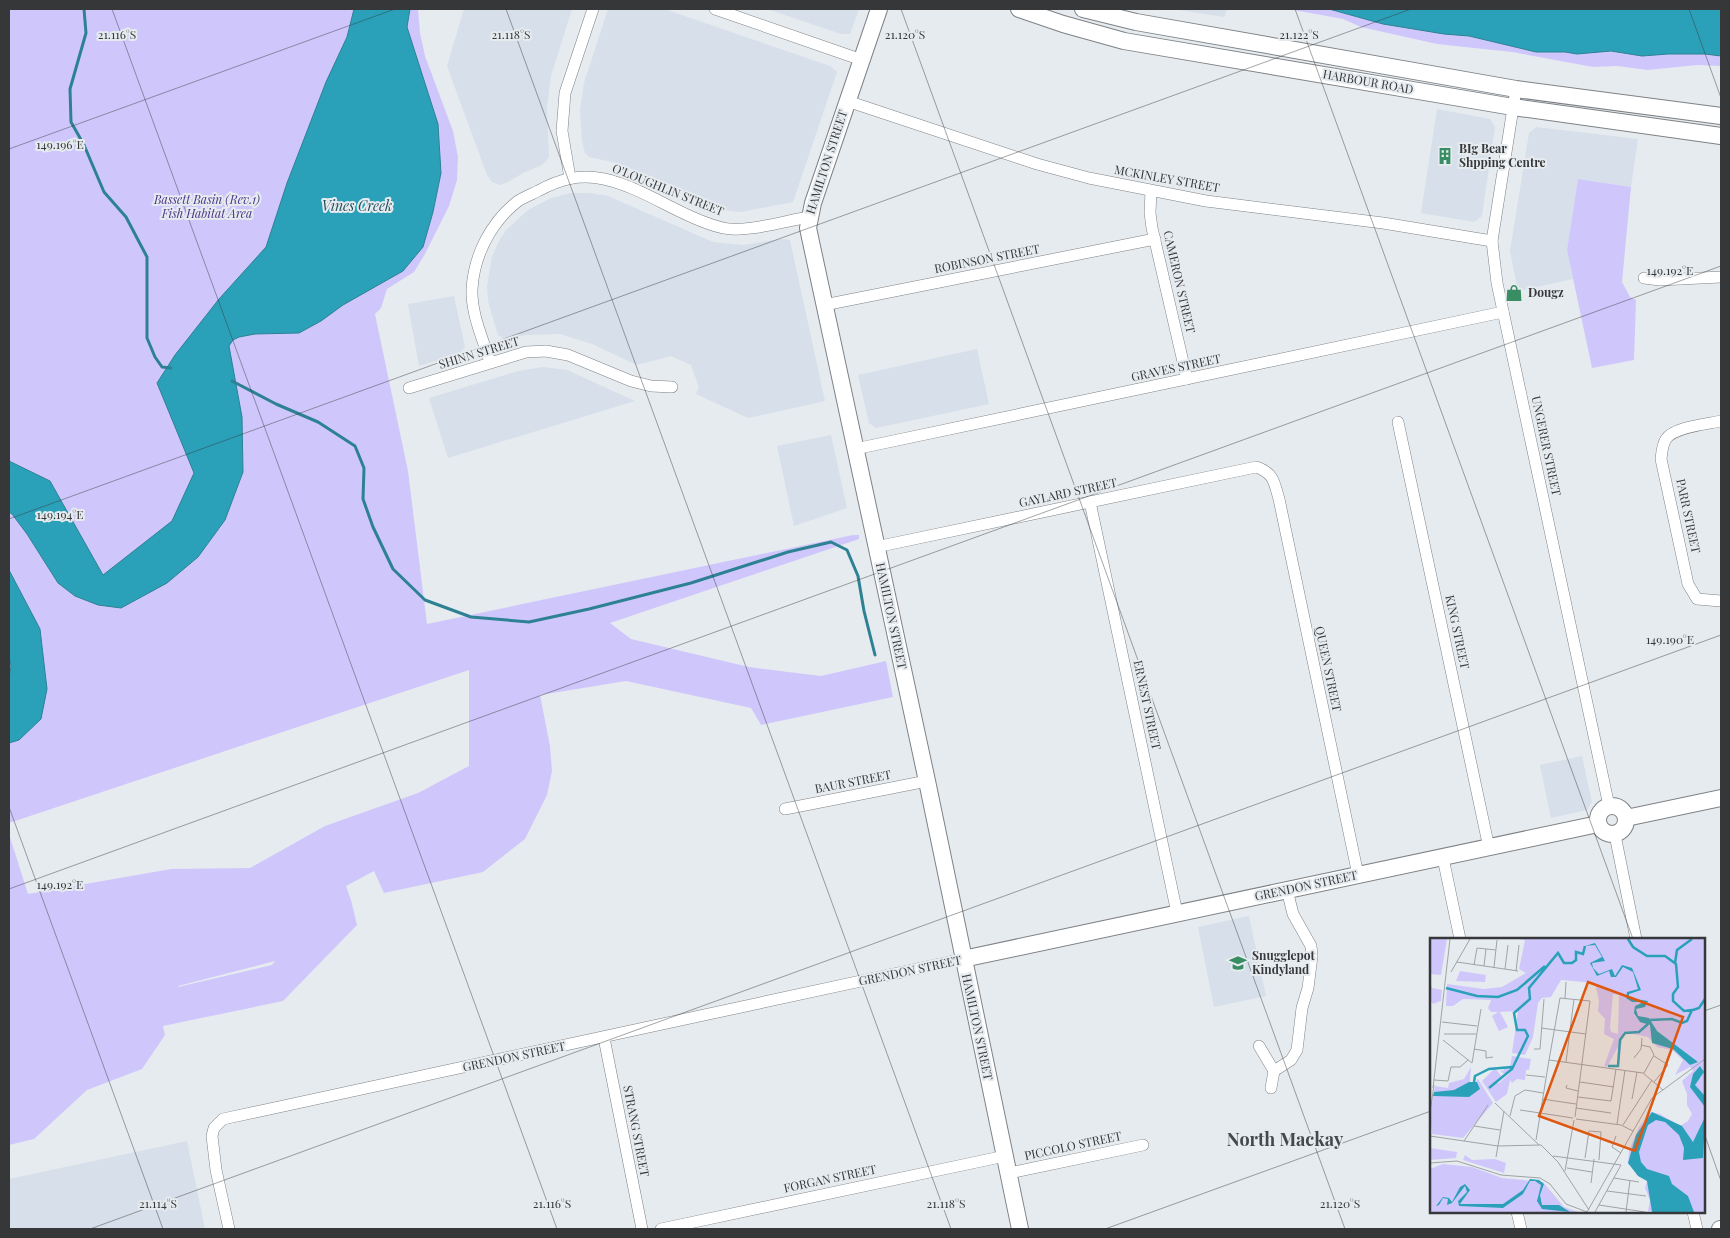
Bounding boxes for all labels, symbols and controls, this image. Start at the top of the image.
text: 21.116°S [98,26,136,42]
text: 21.118°S [492,26,530,42]
text: 21.120°S [885,26,925,42]
text: 21.122°S [1279,26,1319,42]
street label: HARBOUR ROAD [1322,65,1415,97]
street label: HAMILTON STREET [802,107,851,216]
text: 149.196°E [36,136,84,152]
place label: BIg Bear Shpping Centre [1459,140,1546,170]
building icon: BIg Bear Shpping Centre [1435,146,1455,166]
street label: O'LOUGHLIN STREET [610,159,727,219]
street label: MCKINLEY STREET [1113,161,1222,195]
park label: Bassett Basin (Rev.1) Fish Habitat Area [153,191,260,221]
water label: Vines Creek [322,196,392,215]
street label: CAMERON STREET [1160,229,1200,335]
street label: ROBINSON STREET [933,240,1041,276]
text: 149.192°E [1647,262,1693,278]
shop icon: Dougz [1504,283,1524,303]
place label: Dougz [1528,284,1564,300]
street label: SHINN STREET [437,332,521,372]
street label: GRAVES STREET [1129,350,1223,384]
street label: UNGERER STREET [1529,394,1565,498]
street label: GAYLARD STREET [1017,474,1119,510]
street label: PARR STREET [1673,477,1705,555]
text: 149.194°E [37,506,83,522]
street label: HAMILTON STREET [873,561,911,671]
street label: KING STREET [1442,593,1474,671]
street label: QUEEN STREET [1312,625,1346,713]
text: 149.190°E [1646,631,1694,647]
street label: ERNEST STREET [1131,658,1165,752]
street label: BAUR STREET [813,766,893,796]
street label: GRENDON STREET [1253,866,1359,904]
text: 149.192°E [37,876,83,892]
inset map [1430,938,1705,1213]
place label: Snugglepot Kindyland [1252,947,1316,977]
street label: GRENDON STREET [857,951,963,989]
school or university icon: Snugglepot Kindyland [1228,953,1248,973]
street label: HAMILTON STREET [959,972,997,1082]
street label: GRENDON STREET [461,1037,567,1075]
street label: STRANG STREET [620,1084,654,1178]
street label: PICCOLO STREET [1023,1127,1123,1163]
district label: North Mackay [1227,1127,1344,1151]
street label: FORGAN STREET [782,1160,878,1196]
text: 21.114°S [139,1195,177,1211]
text: 21.116°S [533,1195,571,1211]
text: 21.118°S [927,1195,965,1211]
text: 21.120°S [1320,1195,1360,1211]

